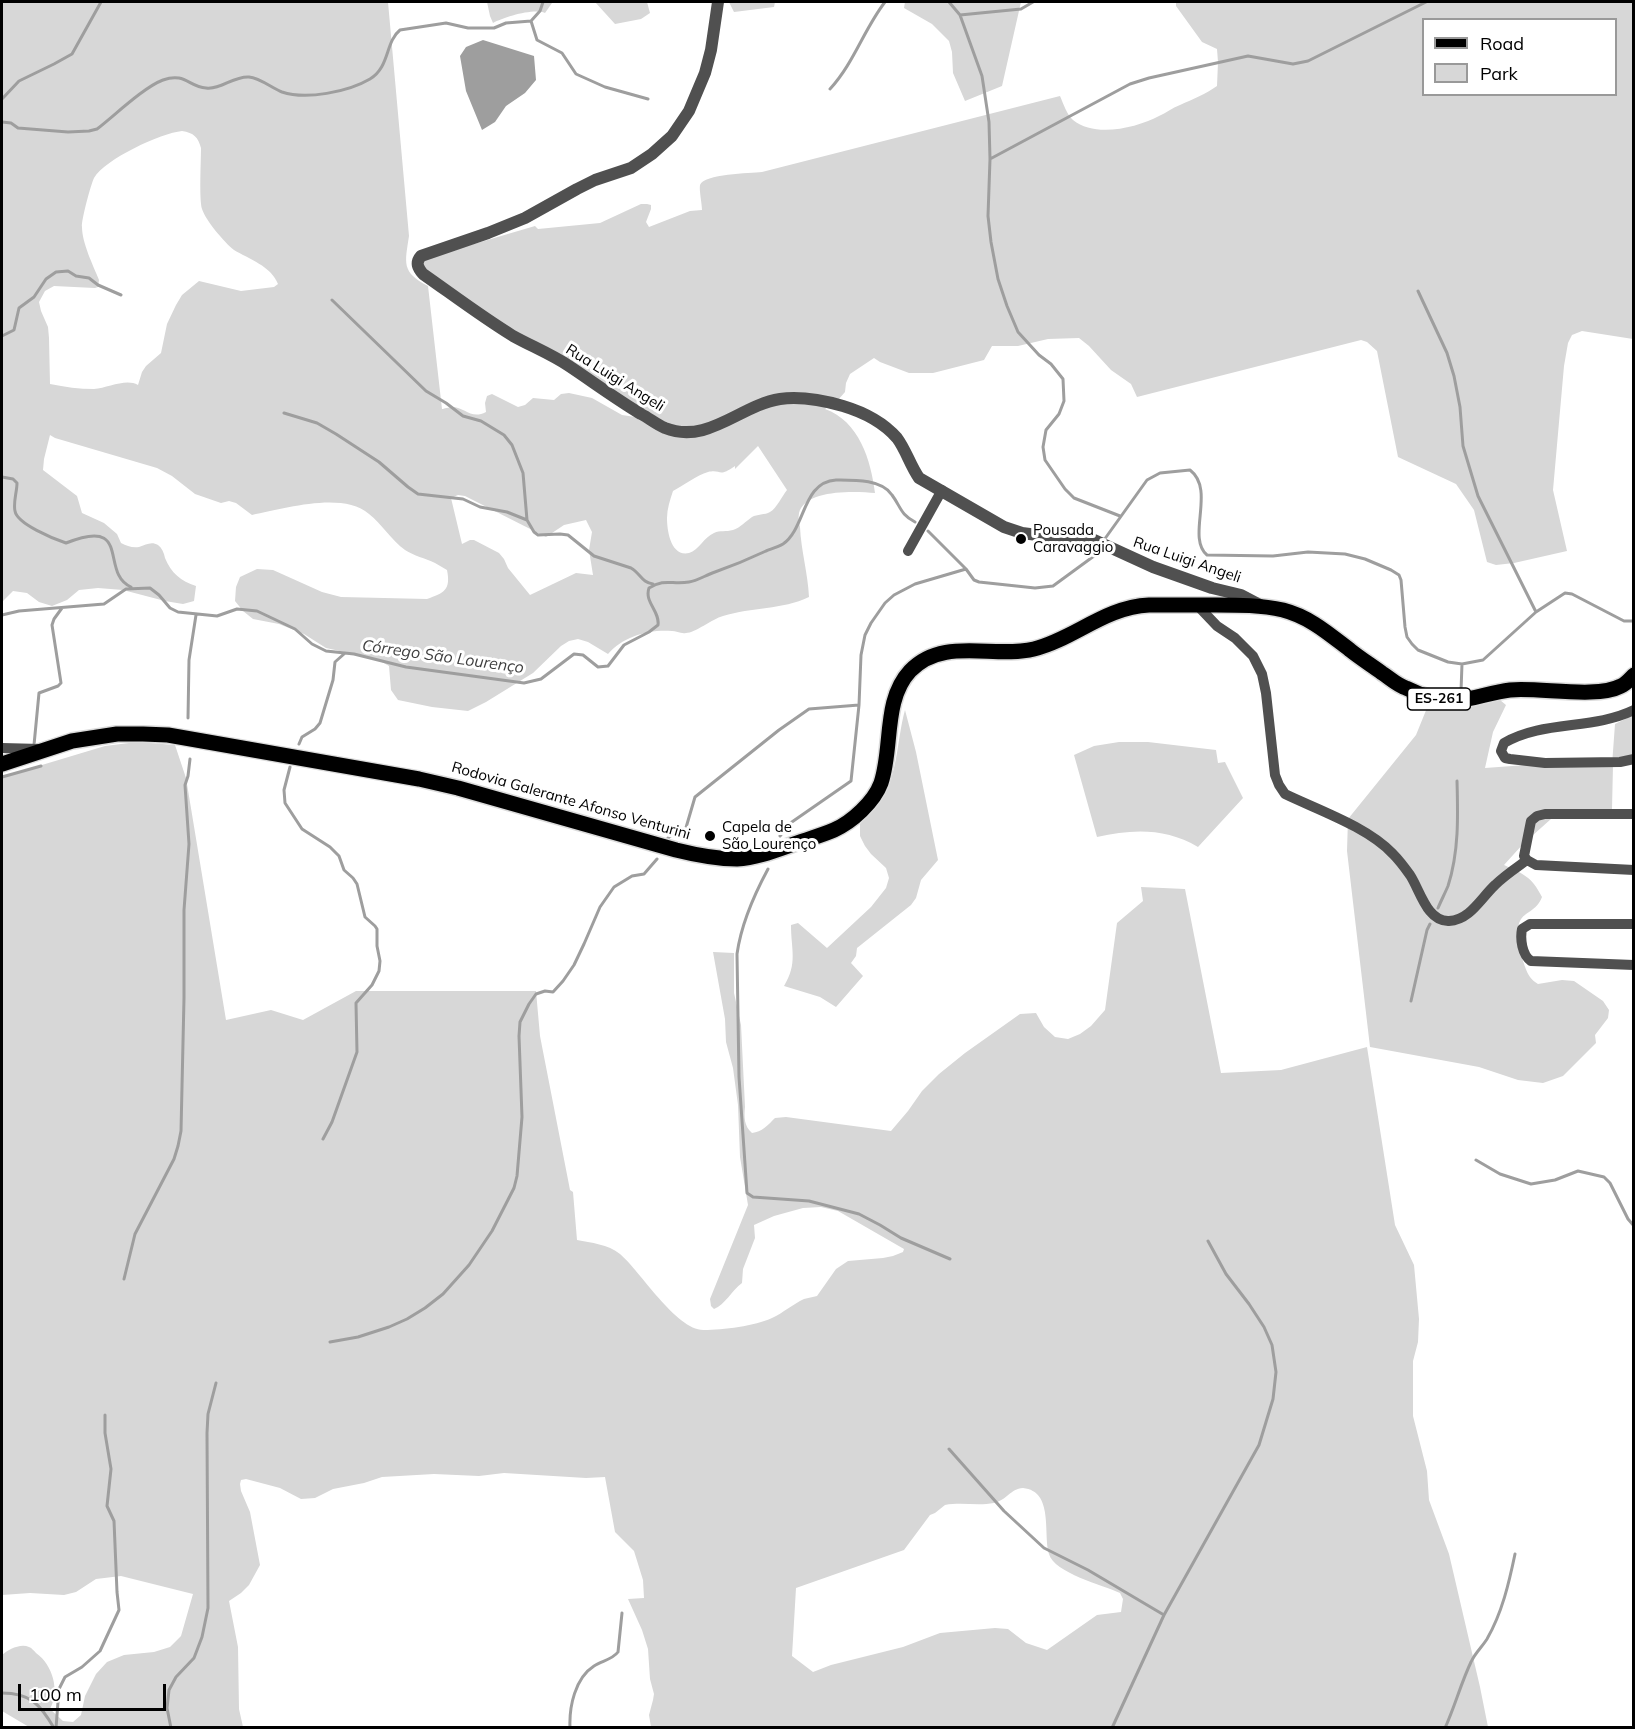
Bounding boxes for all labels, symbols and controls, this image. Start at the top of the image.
legend [1422,18,1617,96]
text: Road [1480,32,1524,55]
text: Park [1480,62,1518,85]
street label: Rua Luigi Angeli [562,340,668,416]
place label: Pousada Caravaggio [1033,521,1113,556]
marker: Pousada Caravaggio [1014,532,1028,546]
street label: Rua Luigi Angeli [1131,533,1243,587]
water label: Córrego São Lourenço [361,636,525,678]
road number: ES-261 [1408,688,1470,710]
street label: Rodovia Galerante Afonso Venturini [449,758,693,844]
place label: Capela de São Lourenço [722,818,816,853]
marker: Capela de São Lourenço [703,829,717,843]
scale bar [21,1672,170,1710]
text: 100 m [29,1683,82,1706]

